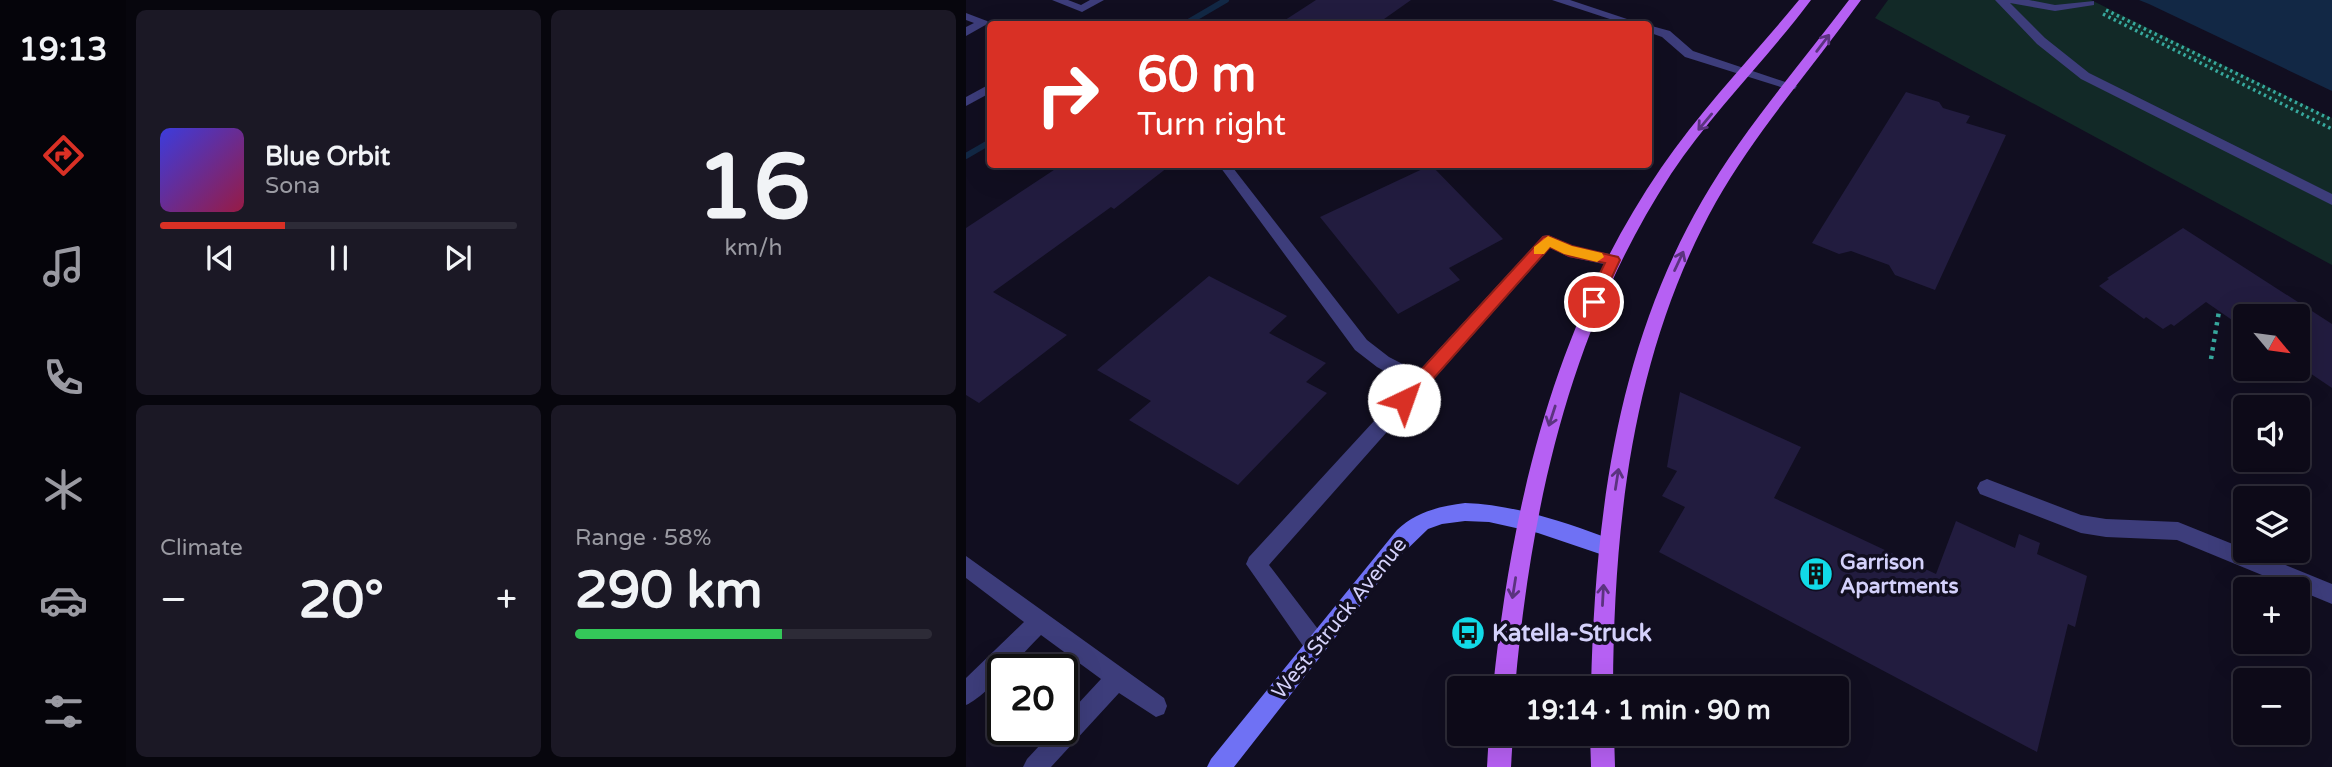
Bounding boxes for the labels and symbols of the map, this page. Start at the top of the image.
one-way arrow [1815,34,1830,53]
one-way arrow [1697,112,1713,130]
one-way arrow [1673,251,1686,272]
pin [1564,272,1624,332]
north arrow [2233,304,2310,382]
position arrow [1367,363,1441,437]
one-way arrow [1544,404,1557,426]
one-way arrow [1611,468,1624,491]
street label: West Struck Avenue [1267,533,1412,704]
place label: Garrison Apartments [1840,550,1958,599]
building icon: Garrison Apartments [1797,555,1835,593]
one-way arrow [1507,576,1520,599]
one-way arrow [1597,584,1610,607]
bus stop icon: Katella-Struck [1449,614,1487,652]
place label: Katella-Struck [1492,619,1652,648]
speed limit sign: 20 [987,654,1078,745]

